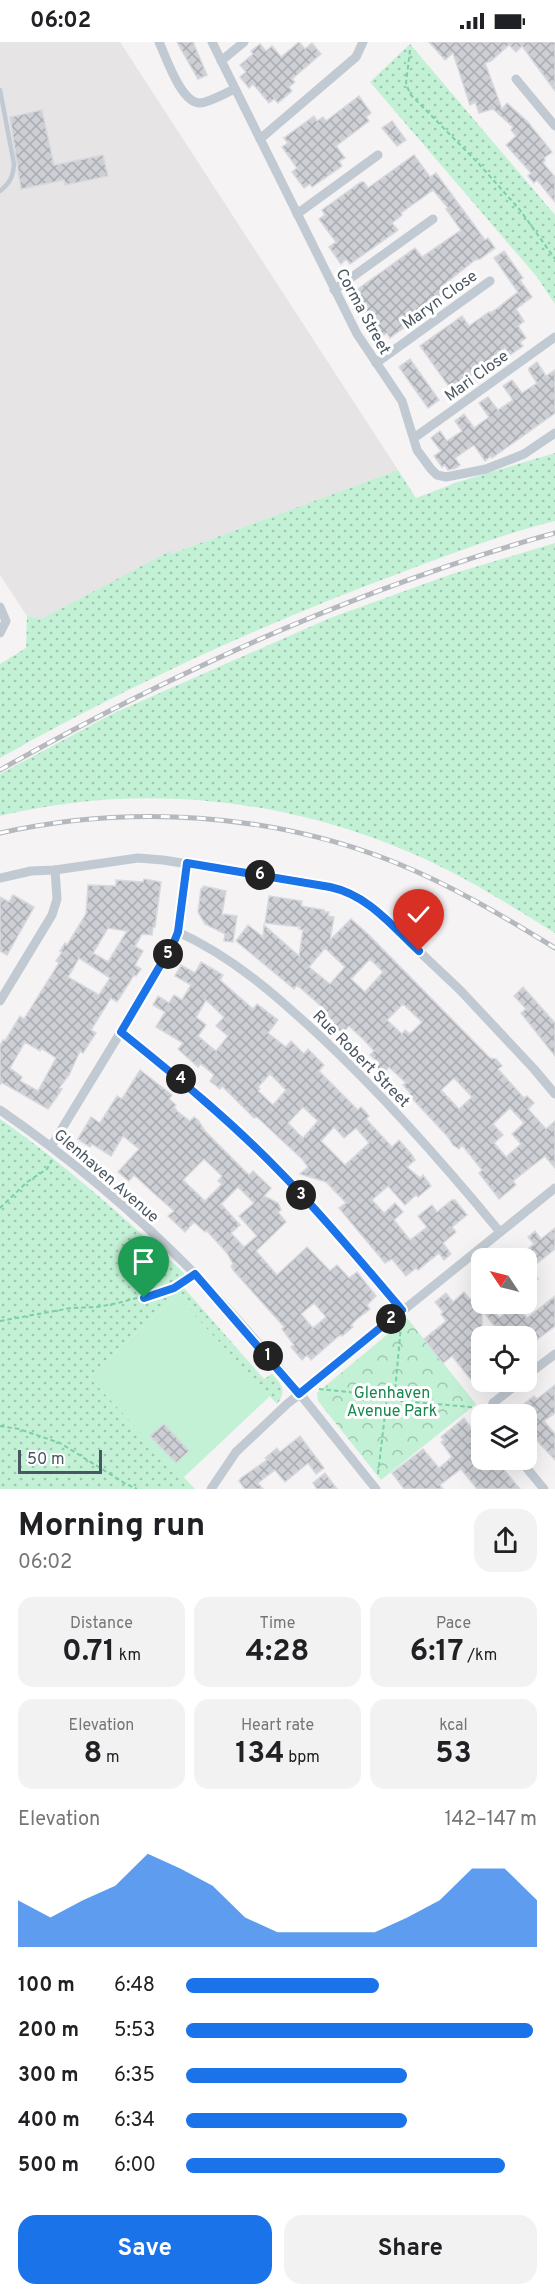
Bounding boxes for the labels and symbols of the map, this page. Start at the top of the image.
street label: Corma Street [330,265,394,358]
street label: Maryn Close [399,267,482,335]
street label: Mari Close [441,347,513,407]
pin: 6 [245,860,275,890]
pin [393,889,444,951]
pin: 5 [153,939,183,969]
street label: Rue Robert Street [308,1007,413,1112]
pin: 4 [166,1064,196,1094]
street label: Glenhaven Avenue [49,1125,162,1228]
pin: 3 [286,1180,316,1210]
pin [118,1236,169,1298]
north arrow [471,1248,537,1314]
pin: 2 [376,1304,406,1334]
pin: 1 [253,1341,283,1371]
park label: Glenhaven Avenue Park [347,1384,437,1422]
scale bar [18,1447,102,1474]

